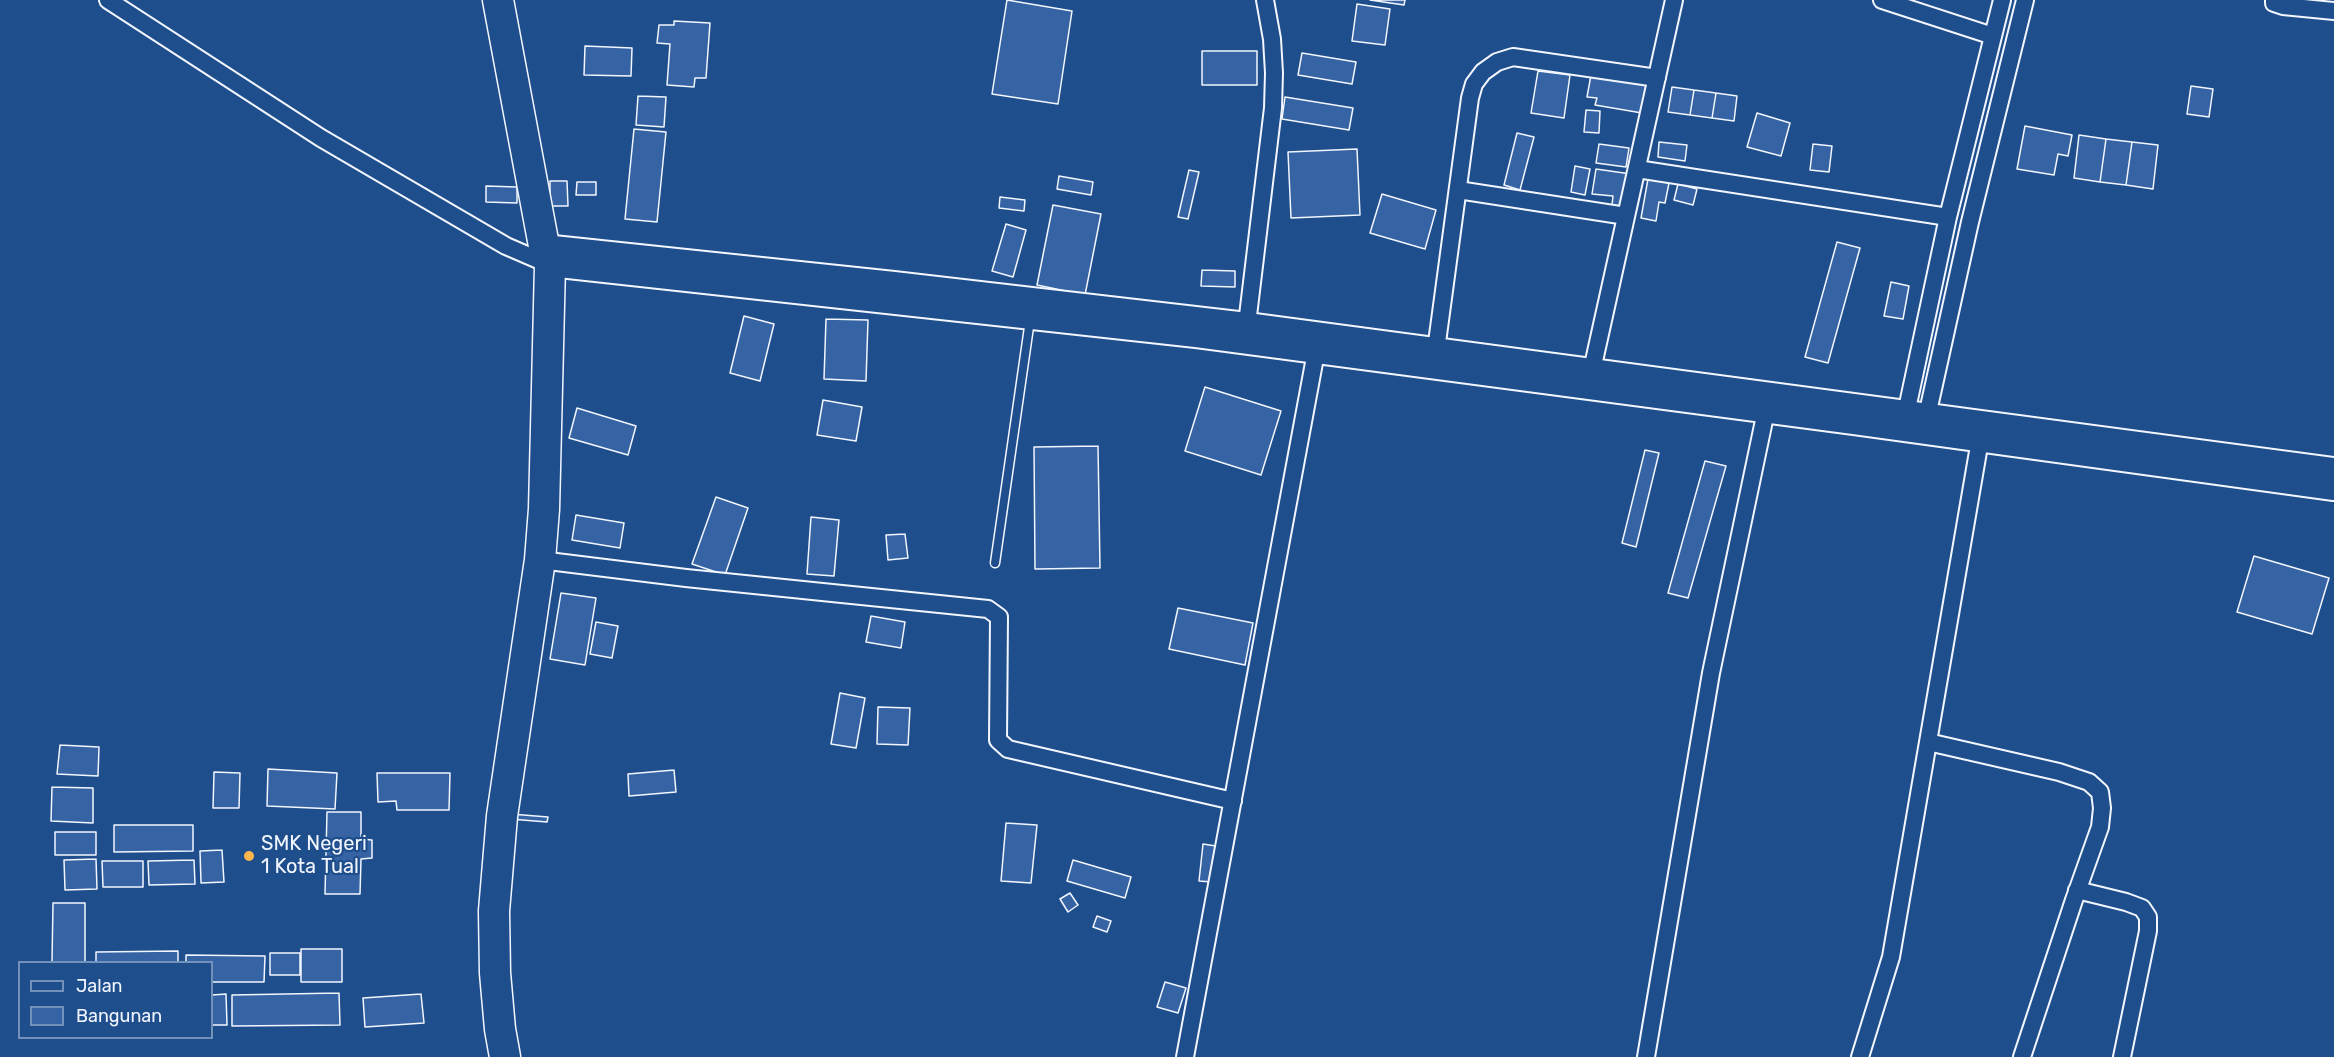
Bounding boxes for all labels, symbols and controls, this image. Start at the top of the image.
place label: SMK Negeri 1 Kota Tual [261,832,367,879]
marker: SMK Negeri 1 Kota Tual [242,849,256,863]
legend [18,961,213,1039]
text: Jalan [76,975,123,997]
text: Bangunan [76,1005,162,1027]

